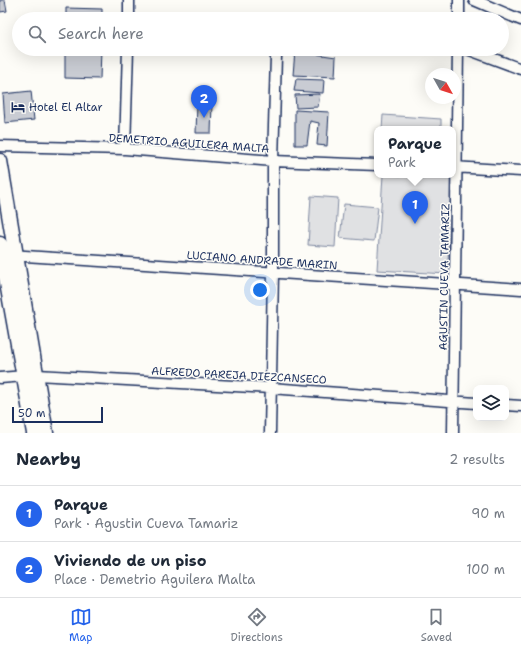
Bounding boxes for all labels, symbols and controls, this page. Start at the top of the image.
search box [12,12,509,56]
icon: search [26,23,48,45]
text: Search here [58,24,144,44]
north arrow [425,68,461,104]
pin: 2 [191,85,217,118]
hotel icon: Hotel El Altar [10,99,26,115]
place label: Hotel El Altar [29,100,103,115]
popup [374,126,456,178]
street label: DEMETRIO AGUILERA MALTA [108,130,270,157]
text: Parque [388,134,442,154]
text: Park [388,154,416,171]
pin: 1 [402,191,428,224]
street label: AGUSTIN CUEVA TAMARIZ [436,203,453,351]
street label: LUCIANO ANDRADE MARIN [186,248,338,273]
your location [250,280,270,300]
street label: ALFREDO PAREJA DIEZCANSECO [151,363,327,388]
map controls [473,385,509,421]
button: layers [473,385,509,421]
scale bar [12,405,103,424]
text: 50 m [18,406,46,421]
text: Nearby [16,448,81,470]
text: 2 results [449,451,505,468]
text: Parque [54,495,108,515]
text: 1 [26,505,32,522]
text: 90 m [471,505,505,522]
text: Park · Agustin Cueva Tamariz [54,515,238,532]
text: Viviendo de un piso [54,551,206,571]
text: 2 [24,561,34,578]
text: 100 m [466,561,505,578]
text: Place · Demetrio Aguilera Malta [54,571,255,588]
tab: Map [69,606,93,645]
tab: Directions [230,606,283,645]
tab: Saved [421,606,452,645]

